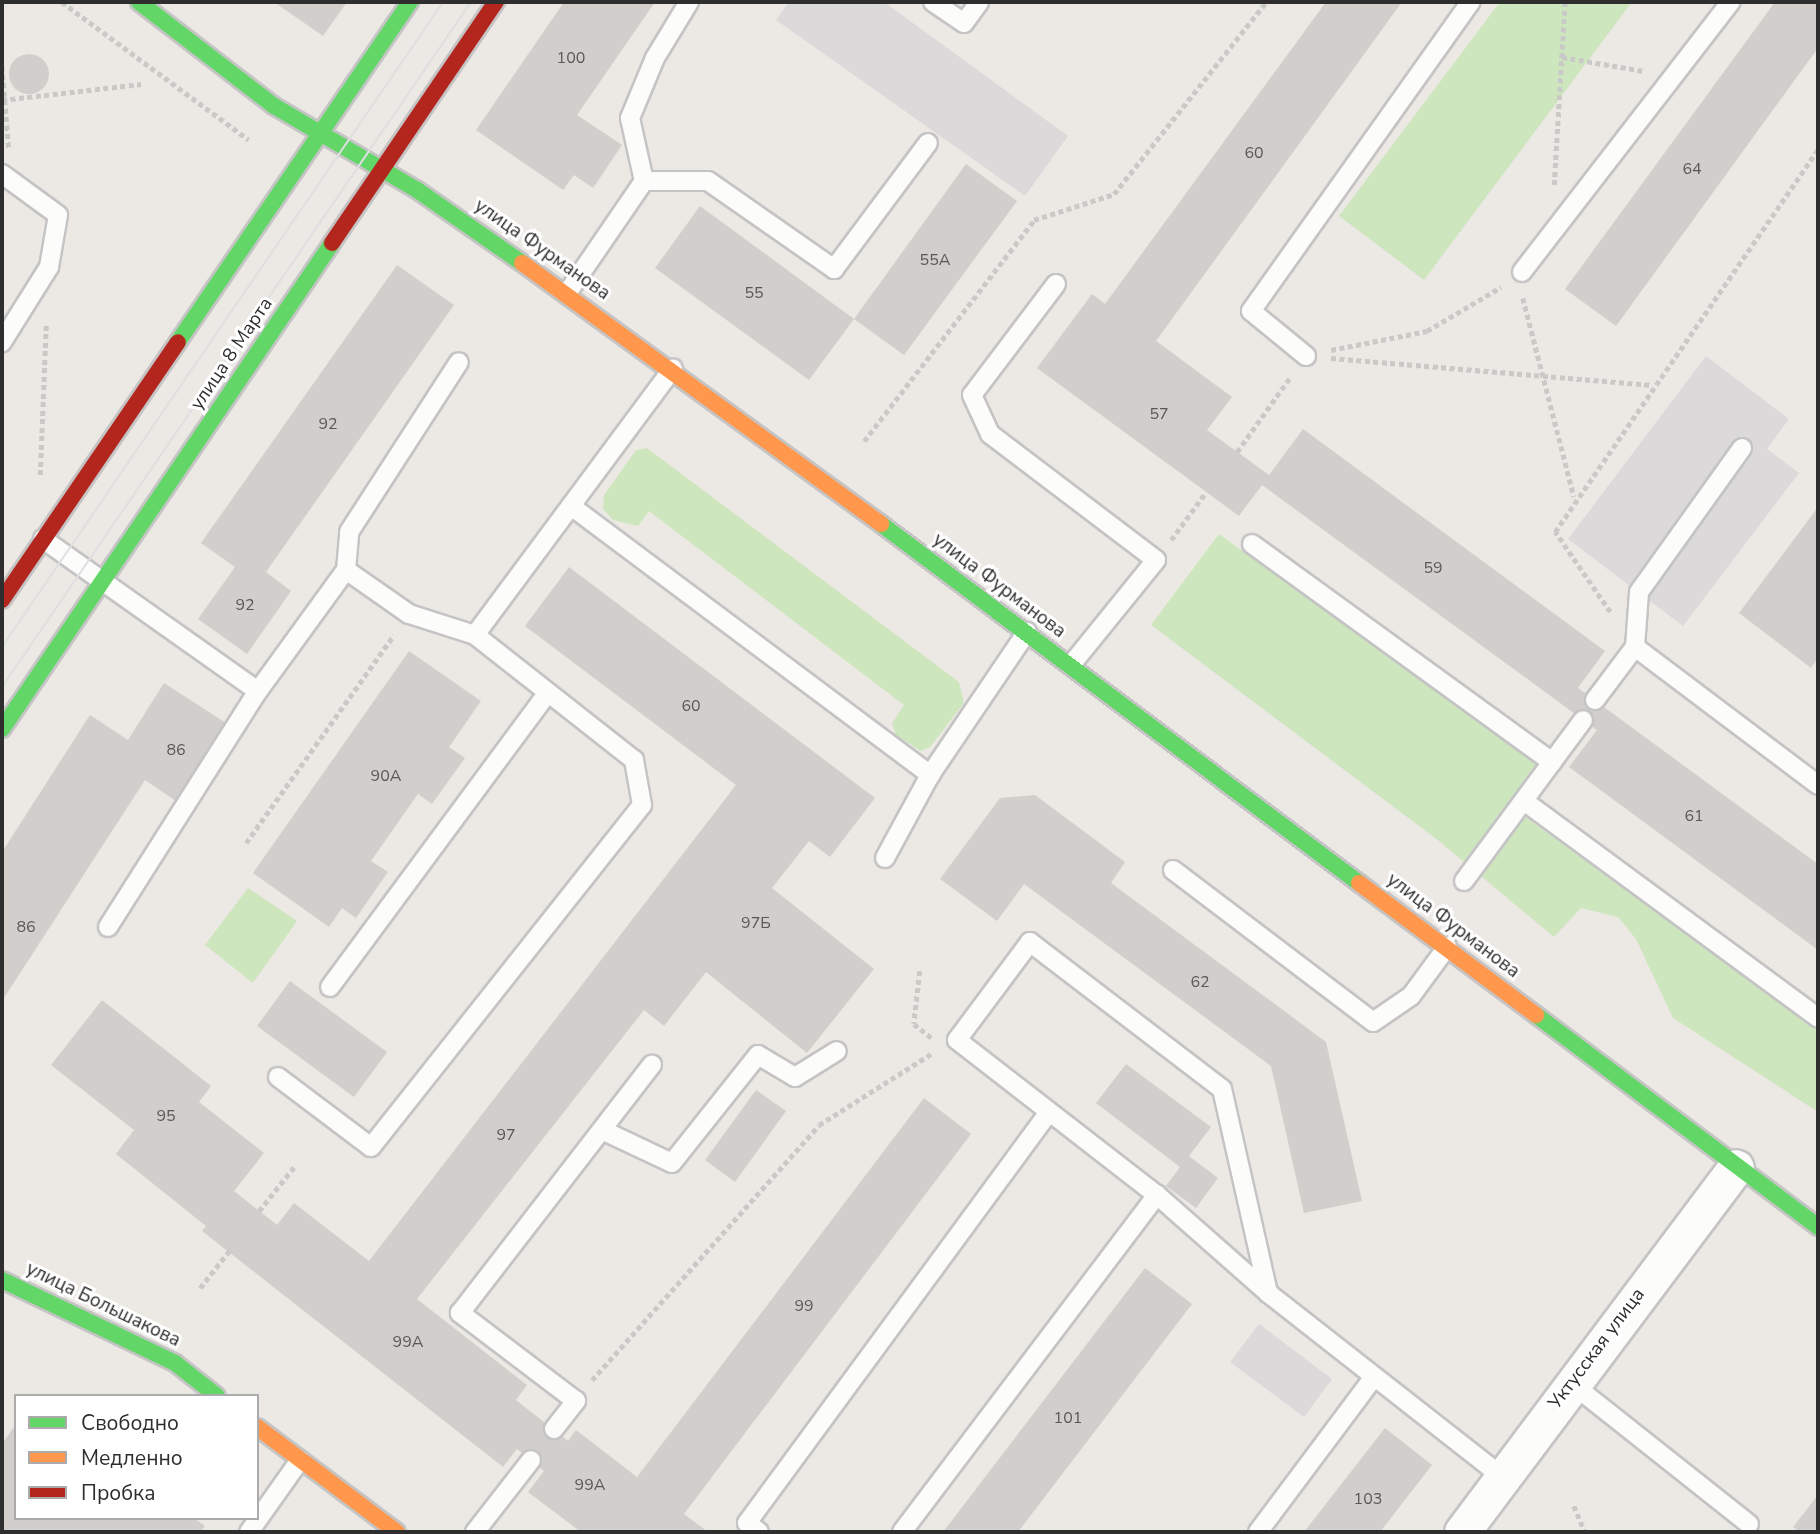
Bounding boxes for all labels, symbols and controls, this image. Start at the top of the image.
house number: 100 [557,48,585,68]
house number: 60 [1244,143,1264,163]
house number: 64 [1682,159,1702,179]
street label: улица Фурманова [470,195,614,305]
house number: 55А [920,250,950,270]
house number: 55 [744,283,764,303]
street label: улица 8 Марта [186,293,278,415]
house number: 57 [1149,404,1169,424]
house number: 92 [318,414,338,434]
street label: улица Фурманова [928,529,1070,643]
house number: 59 [1423,558,1443,578]
house number: 92 [235,595,255,615]
house number: 60 [681,696,701,716]
house number: 86 [166,740,186,760]
house number: 90А [371,766,401,786]
house number: 61 [1684,806,1704,826]
street label: улица Фурманова [1382,869,1524,983]
house number: 97Б [741,913,771,933]
house number: 86 [16,917,36,937]
house number: 62 [1190,972,1210,992]
house number: 95 [156,1106,176,1126]
house number: 97 [496,1125,516,1145]
street label: улица Большакова [22,1258,184,1352]
street label: Уктусская улица [1544,1284,1650,1414]
house number: 99 [794,1296,814,1316]
house number: 99А [393,1332,423,1352]
legend [14,1394,259,1520]
house number: 101 [1054,1408,1082,1428]
text: Свободно [81,1409,179,1437]
text: Медленно [81,1444,183,1472]
house number: 99А [575,1475,605,1495]
text: Пробка [81,1479,155,1507]
house number: 103 [1354,1489,1382,1509]

